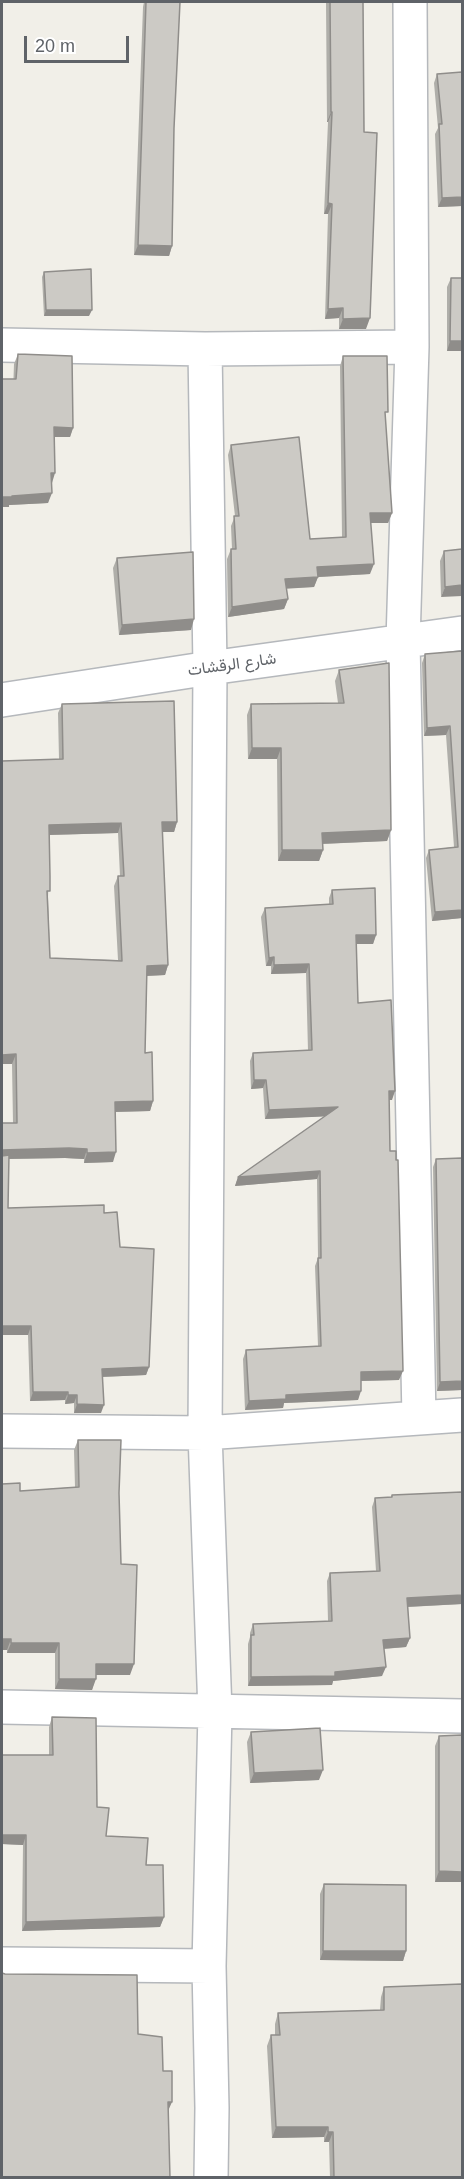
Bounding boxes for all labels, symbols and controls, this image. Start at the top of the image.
scale bar [27,24,132,62]
text: 20 m [35,36,75,56]
street label: شارع الرقشات [187,649,277,681]

